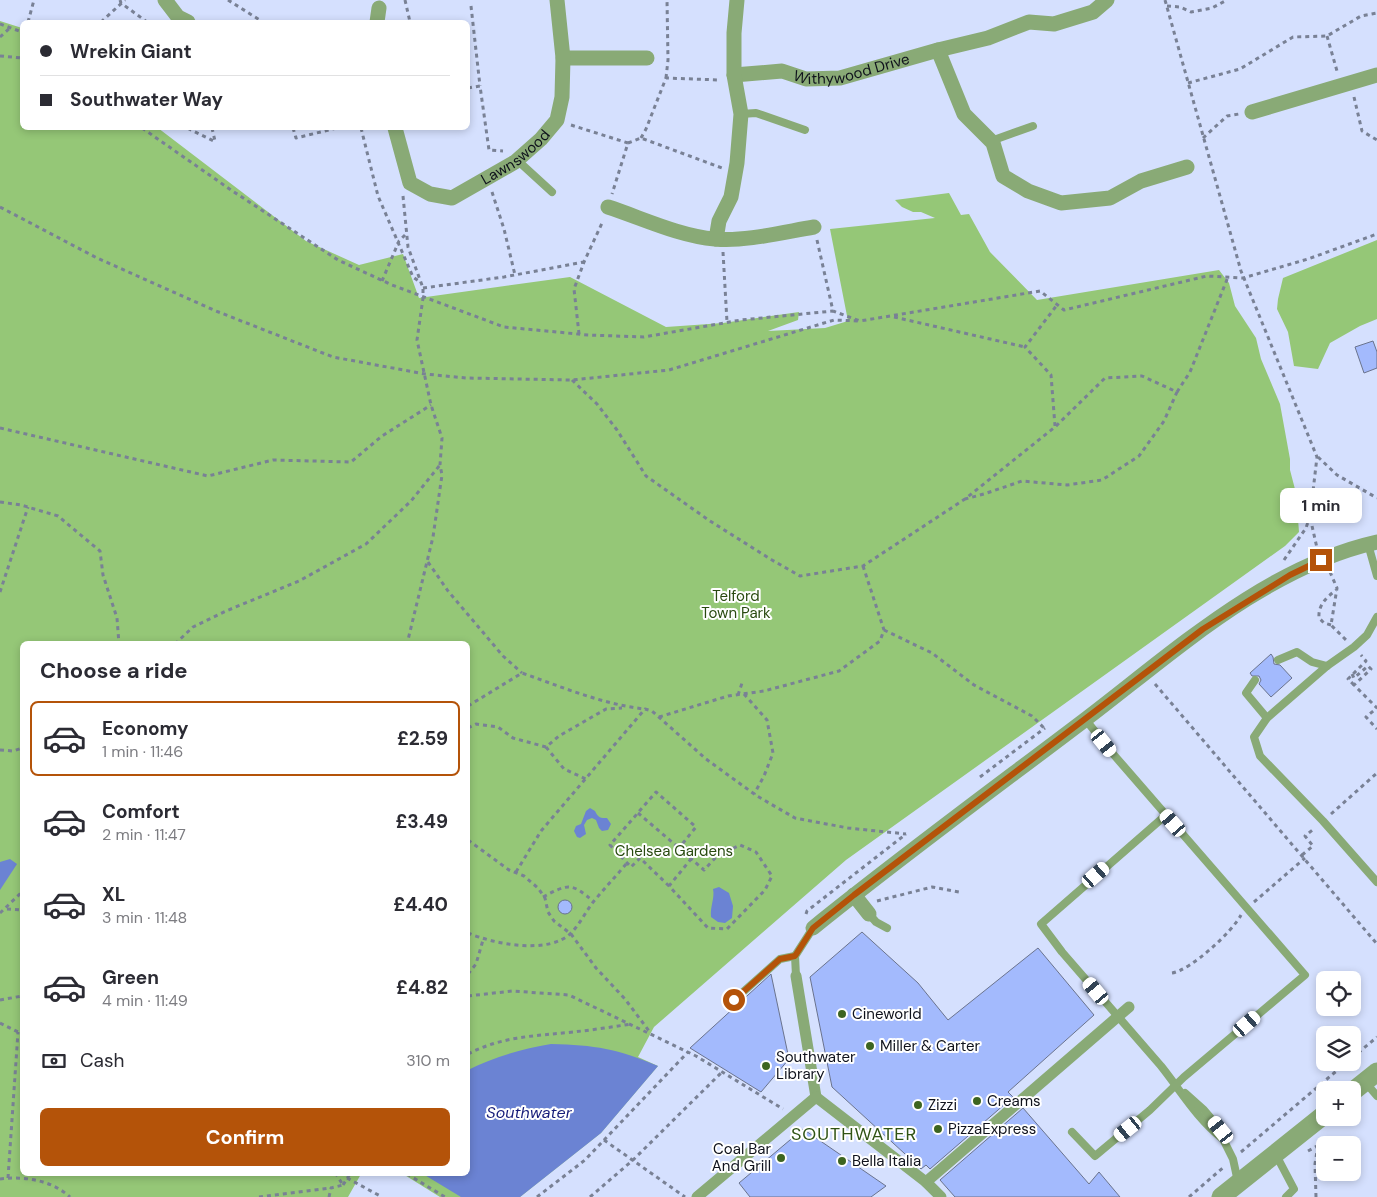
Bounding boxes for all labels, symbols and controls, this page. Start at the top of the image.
text: Wrekin Giant [70,39,192,64]
street label: Withywood Drive [791,49,912,89]
text: Southwater Way [70,87,223,112]
street label: Lawnswood [477,125,555,189]
callout: 1 min [1280,488,1362,522]
text: 1 min [1302,495,1340,516]
route end [1310,549,1332,571]
park label: Telford Town Park [701,586,771,623]
text: Choose a ride [40,656,188,685]
icon: car [42,716,87,761]
text: Economy [102,716,189,741]
text: £2.59 [397,726,448,751]
car [1088,727,1119,759]
text: 1 min · 11:46 [102,741,183,762]
icon: car [42,799,87,844]
text: Comfort [102,799,180,824]
car [1157,807,1188,839]
text: £3.49 [395,809,448,834]
text: 2 min · 11:47 [102,824,186,845]
park label: Chelsea Gardens [615,841,733,861]
car [1079,859,1112,891]
icon: car [42,882,87,927]
text: XL [102,882,125,907]
text: £4.40 [393,892,448,917]
text: 3 min · 11:48 [102,907,187,928]
icon: car [42,965,87,1010]
text: Green [102,965,159,990]
map controls [1316,971,1361,1181]
button: locate [1316,971,1361,1016]
text: £4.82 [396,975,448,1000]
car [1080,975,1111,1007]
route start [723,989,745,1011]
text: 4 min · 11:49 [102,990,188,1011]
place label: Cineworld [852,1004,922,1024]
marker: Cineworld [836,1008,848,1020]
car [1230,1008,1263,1040]
button: layers [1316,1026,1361,1071]
place label: Miller & Carter [880,1036,981,1056]
marker: Miller & Carter [864,1040,876,1052]
icon: cash [40,1047,68,1075]
place label: Southwater Library [776,1047,856,1084]
text: Cash [80,1048,124,1073]
text: 310 m [406,1050,450,1071]
marker: Southwater Library [760,1060,772,1072]
button: + [1316,1081,1361,1126]
place label: Creams [987,1091,1041,1111]
place label: Zizzi [928,1095,957,1115]
marker: Creams [971,1095,983,1107]
marker: Zizzi [912,1099,924,1111]
water label: Southwater [486,1102,573,1123]
button: Confirm [40,1108,450,1166]
car [1111,1114,1144,1144]
car [1205,1114,1236,1146]
place label: PizzaExpress [948,1119,1036,1139]
district label: SOUTHWATER [791,1122,917,1146]
marker: PizzaExpress [932,1123,944,1135]
button: − [1316,1136,1361,1181]
place label: Coal Bar And Grill [712,1139,771,1176]
place label: Bella Italia [852,1151,921,1171]
marker: Coal Bar And Grill [775,1152,787,1164]
marker: Bella Italia [836,1155,848,1167]

